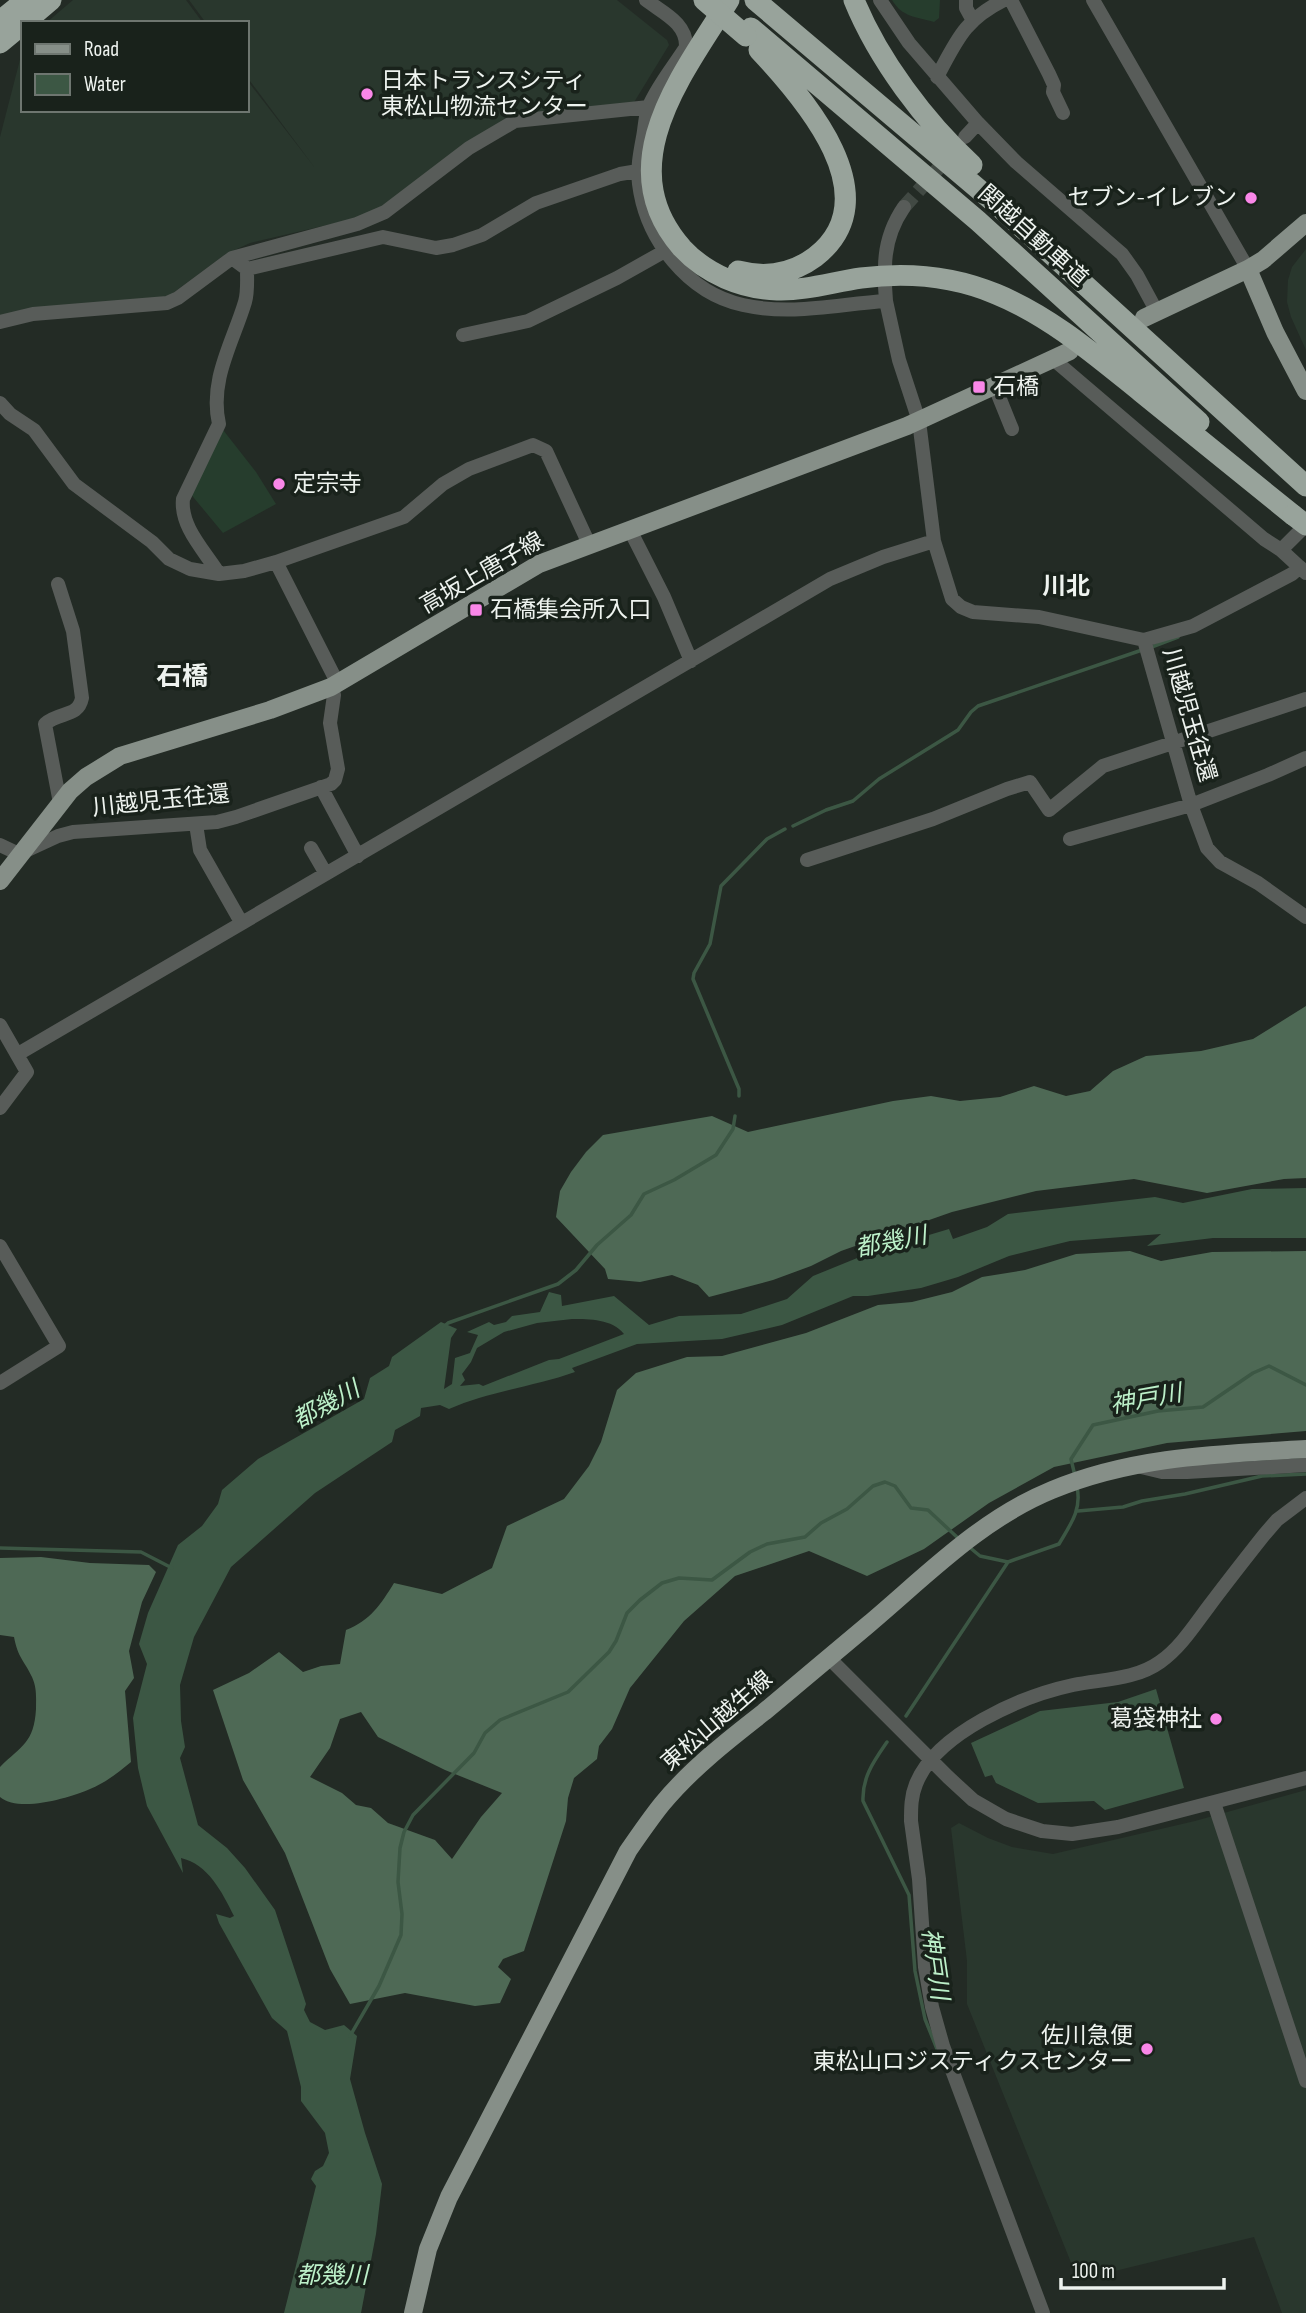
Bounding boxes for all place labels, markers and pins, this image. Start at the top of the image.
place label: 日本トランスシティ 東松山物流センター [381,67,588,121]
marker: 日本トランスシティ 東松山物流センター [359,86,375,102]
place label: セブン-イレブン [1068,184,1237,212]
marker: セブン-イレブン [1243,190,1259,206]
place label: 石橋 [993,373,1039,401]
marker: 石橋 [971,379,987,395]
place label: 定宗寺 [293,470,362,498]
marker: 定宗寺 [271,476,287,492]
place label: 石橋集会所入口 [490,596,651,624]
marker: 石橋集会所入口 [468,602,484,618]
place label: 葛袋神社 [1110,1705,1202,1733]
marker: 葛袋神社 [1208,1711,1224,1727]
place label: 佐川急便 東松山ロジスティクスセンター [813,2022,1133,2076]
marker: 佐川急便 東松山ロジスティクスセンター [1139,2041,1155,2057]

